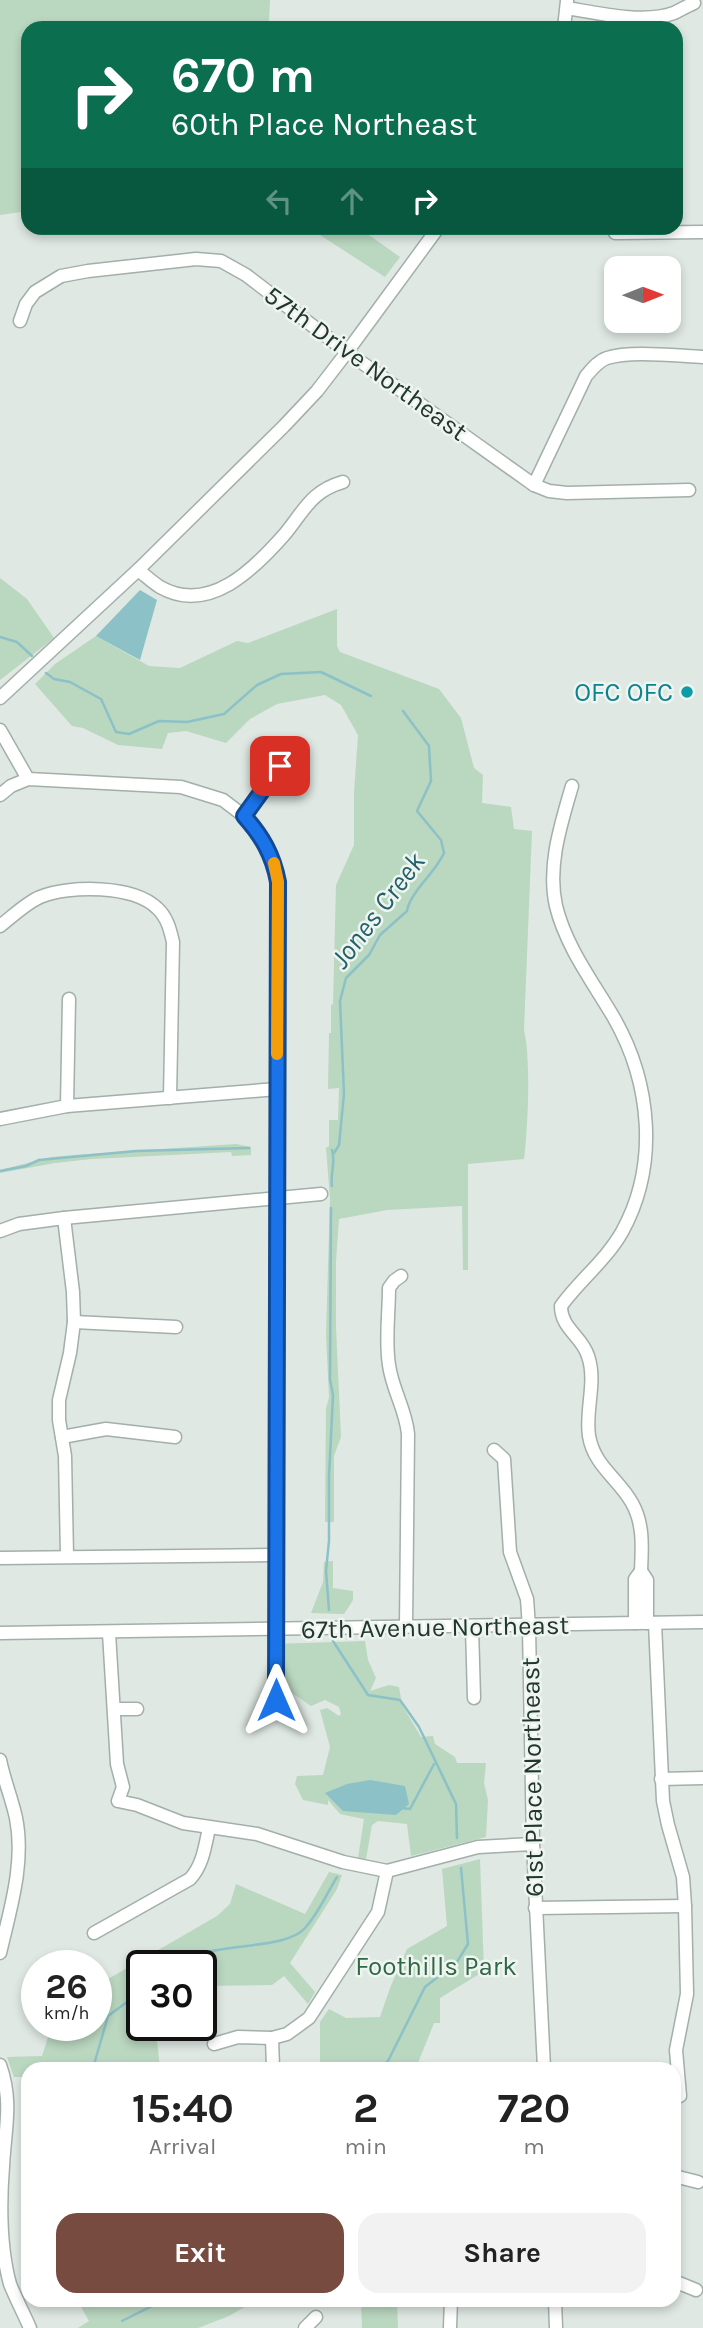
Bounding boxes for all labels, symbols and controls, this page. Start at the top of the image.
text: 670 m [171,47,315,104]
icon: right [56,49,147,140]
text: 60th Place Northeast [171,106,477,143]
icon: left [260,182,298,220]
icon: ahead [333,182,371,220]
icon: right [406,182,444,220]
north arrow [604,256,681,332]
map controls [604,256,681,333]
street label: 57th Drive Northeast [258,279,473,448]
place label: OFC OFC [574,677,673,708]
marker: OFC OFC [679,684,695,700]
pin [250,736,310,796]
icon: arrive [261,747,299,785]
water label: Jones Creek [323,845,432,975]
street label: 67th Avenue Northeast [301,1610,570,1645]
street label: 61st Place Northeast [515,1657,550,1897]
position arrow [239,1663,313,1737]
speed limit sign: 30 [126,1950,217,2041]
park label: Foothills Park [355,1951,517,1982]
text: 26 [45,1966,88,2007]
text: km/h [44,2002,89,2024]
text: 15:40 [132,2083,234,2133]
text: 2 [353,2083,378,2133]
text: 720 [497,2083,570,2133]
text: Arrival [149,2133,216,2160]
text: min [345,2133,387,2160]
text: m [523,2133,545,2160]
button: Exit [56,2213,344,2293]
button: Share [358,2213,646,2293]

